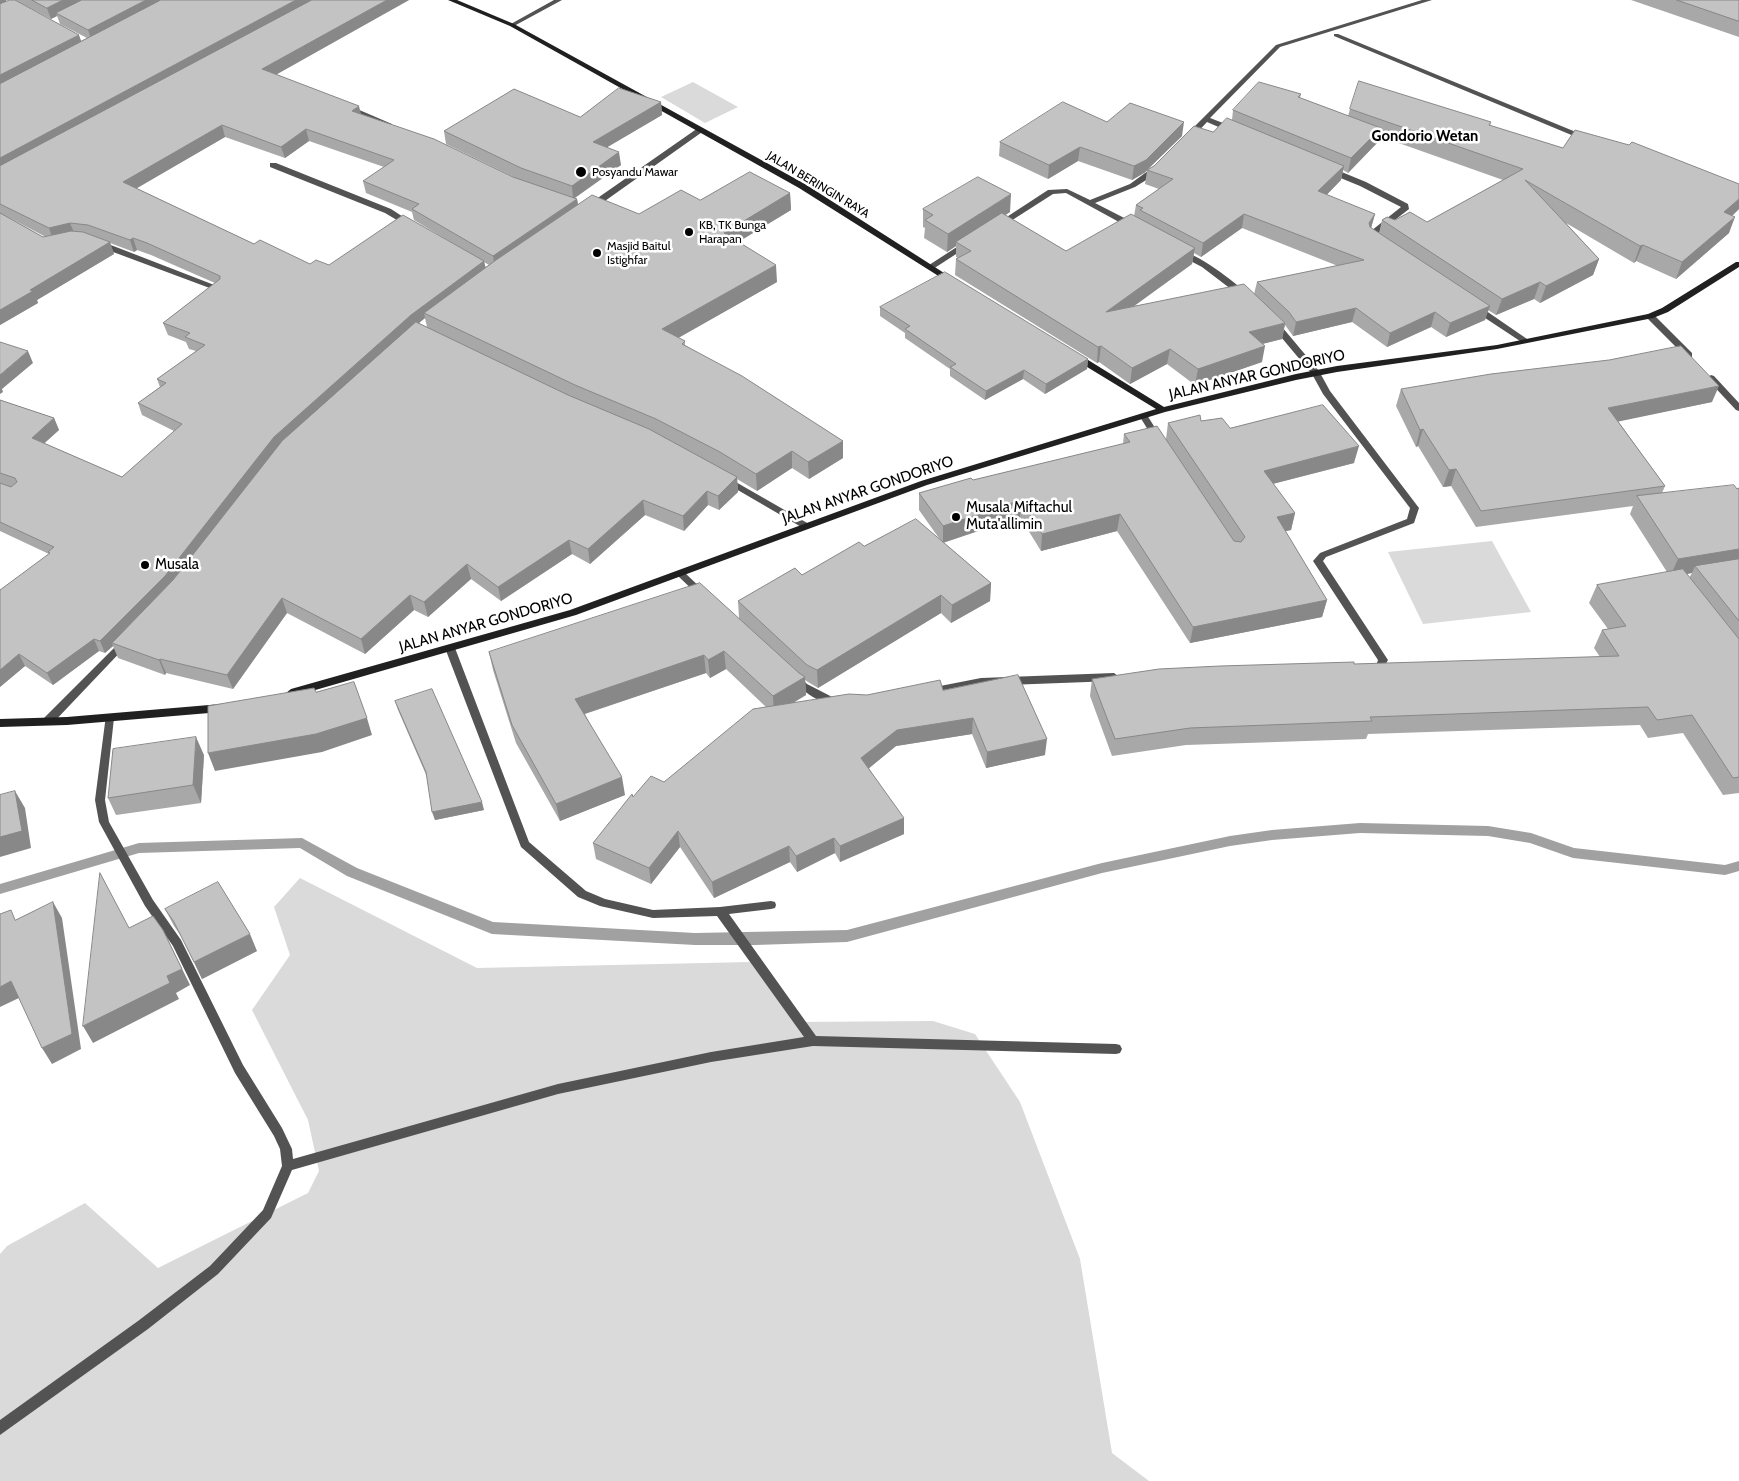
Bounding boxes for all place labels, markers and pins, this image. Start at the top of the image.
marker: Posyandu Mawar [574,165,588,179]
place label: Posyandu Mawar [592,165,678,179]
place label: KB, TK Bunga Harapan [699,218,766,246]
marker: KB, TK Bunga Harapan [683,226,695,238]
place label: Masjid Baitul Istighfar [607,239,670,267]
marker: Masjid Baitul Istighfar [591,247,603,259]
place label: Musala Miftachul Muta'allimin [966,499,1072,534]
marker: Musala Miftachul Muta'allimin [950,511,962,523]
place label: Musala [155,556,199,574]
marker: Musala [139,559,151,571]

